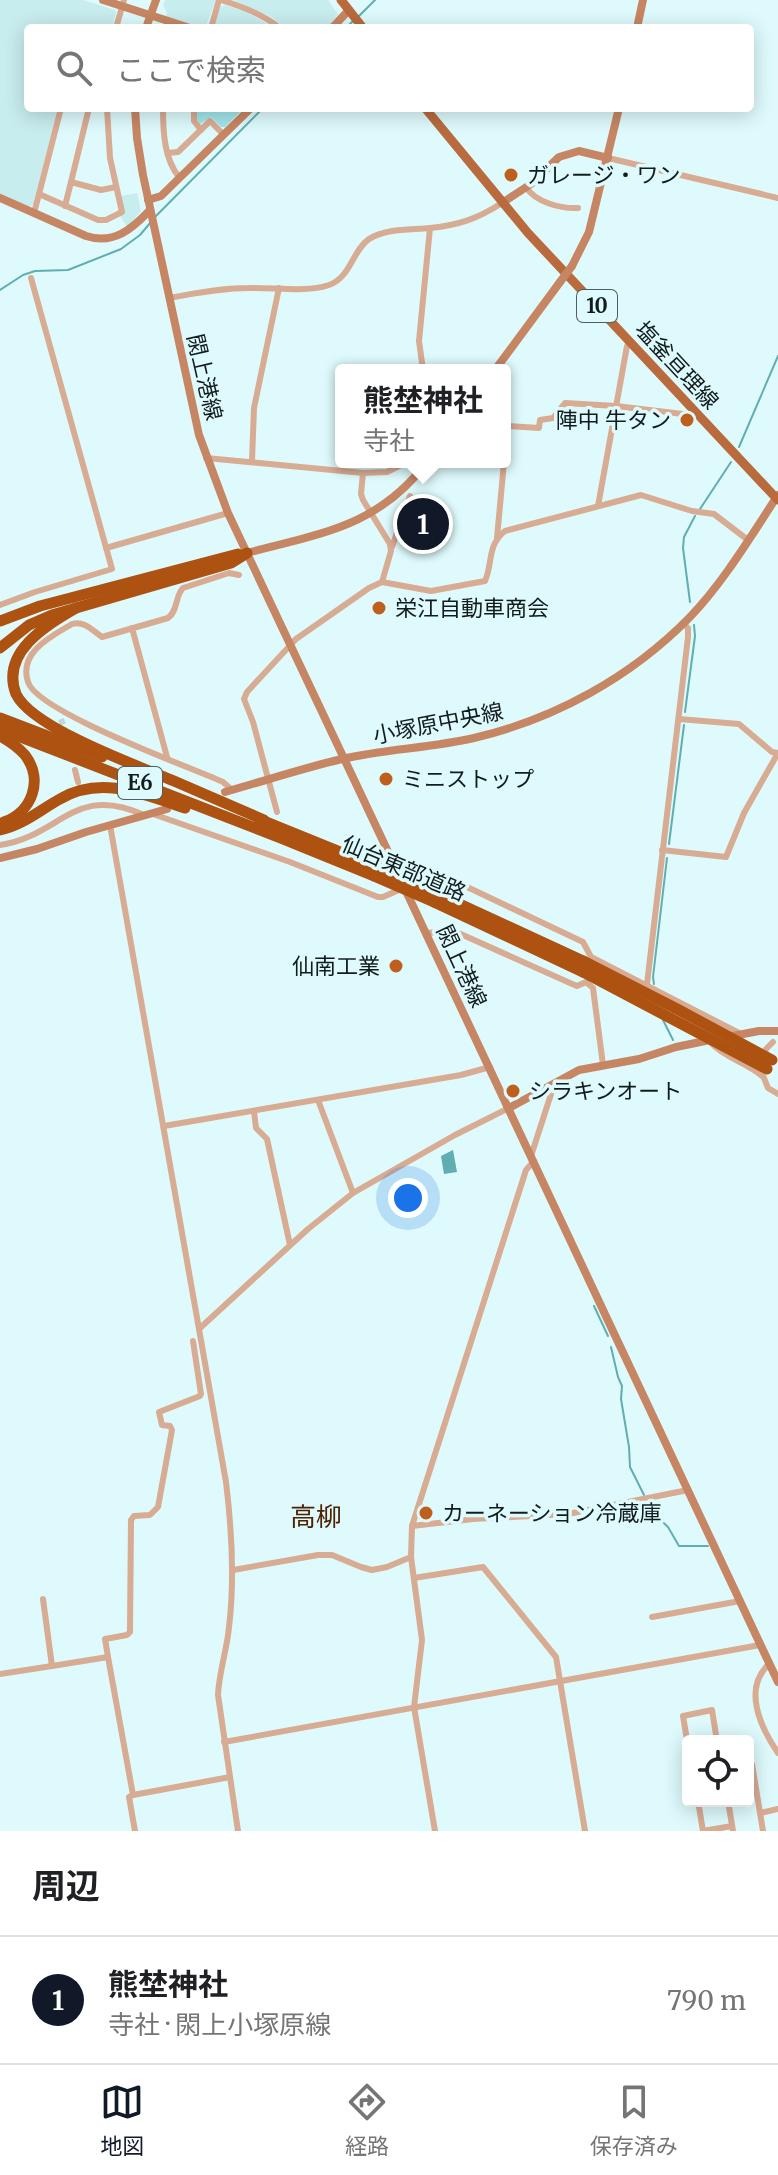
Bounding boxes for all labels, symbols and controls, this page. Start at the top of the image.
search box [24,24,754,112]
icon: search [52,46,96,90]
text: ここで検索 [116,51,266,89]
place label: ガレージ・ワン [527,161,681,189]
marker: ガレージ・ワン [502,166,520,184]
road number: 10 [577,290,617,322]
street label: 塩釜亘理線 [629,315,725,415]
street label: 閖上港線 [181,331,229,423]
popup [335,364,511,468]
text: 熊埜神社 [363,381,483,419]
place label: 陣中 牛タン [556,406,671,434]
marker: 陣中 牛タン [678,411,696,429]
text: 寺社 [363,424,415,457]
pin: 1 [397,494,449,554]
place label: 栄江自動車商会 [395,594,549,622]
marker: 栄江自動車商会 [370,599,388,617]
street label: 小塚原中央線 [371,697,505,749]
place label: ミニストップ [402,765,534,793]
road number: E6 [118,767,162,799]
marker: ミニストップ [377,770,395,788]
street label: 仙台東部道路 [338,829,470,907]
street label: 閖上港線 [431,920,493,1012]
place label: 仙南工業 [292,952,380,980]
marker: 仙南工業 [387,957,405,975]
place label: シラキンオート [529,1077,682,1105]
marker: シラキンオート [504,1082,522,1100]
your location [388,1178,428,1218]
place label: カーネーション冷蔵庫 [442,1499,662,1527]
district label: 高柳 [290,1500,342,1533]
marker: カーネーション冷蔵庫 [417,1504,435,1522]
map controls [682,1735,754,1807]
button: locate [682,1735,754,1807]
text: 周辺 [32,1865,100,1907]
text: 熊埜神社 [108,1965,228,2003]
text: 1 [52,1984,64,2017]
text: 790 m [667,1984,746,2017]
text: 寺社 · 閖上小塚原線 [108,2008,331,2041]
tab: 地図 [100,2080,144,2160]
tab: 経路 [345,2080,389,2160]
tab: 保存済み [590,2080,678,2160]

